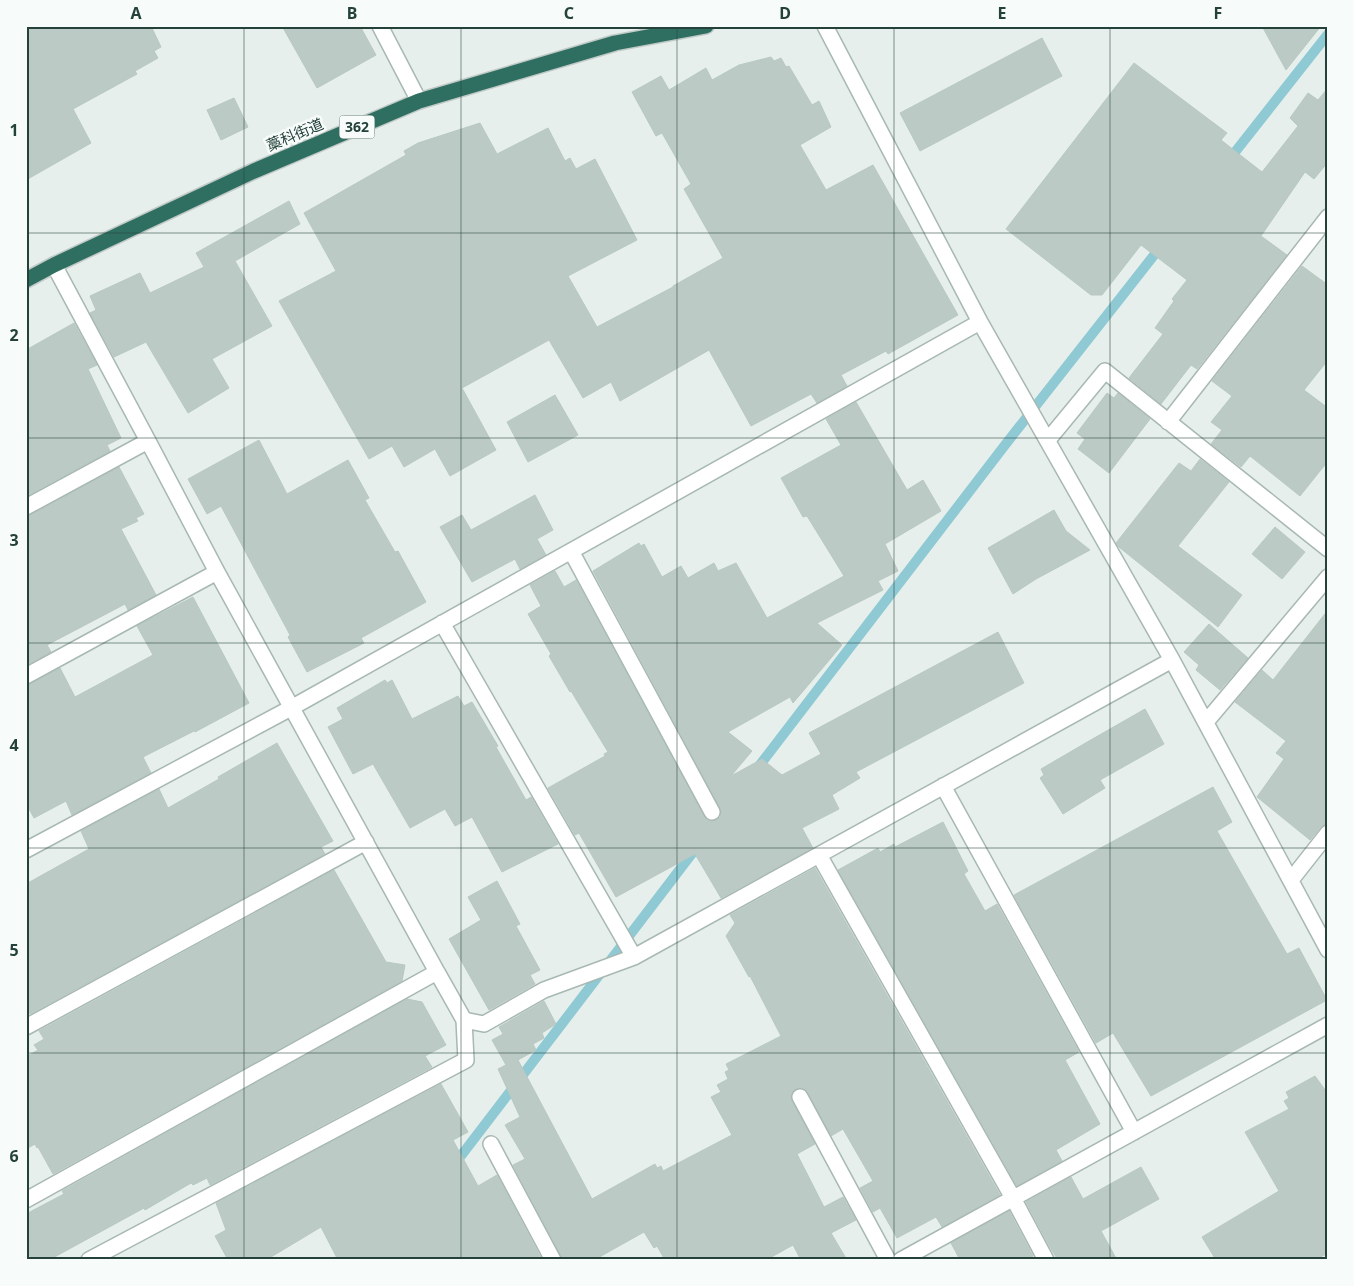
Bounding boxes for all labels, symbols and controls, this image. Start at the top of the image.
text: A [130,2,142,24]
text: B [347,2,357,24]
text: C [564,2,574,24]
text: D [779,2,791,24]
text: E [998,2,1007,24]
text: F [1214,2,1222,24]
street label: 藁科街道 [263,113,326,155]
road number: 362 [340,115,374,138]
text: 1 [9,119,19,141]
text: 2 [9,324,19,346]
text: 3 [9,529,19,551]
text: 4 [9,734,19,756]
text: 5 [9,939,19,961]
text: 6 [9,1145,19,1167]

